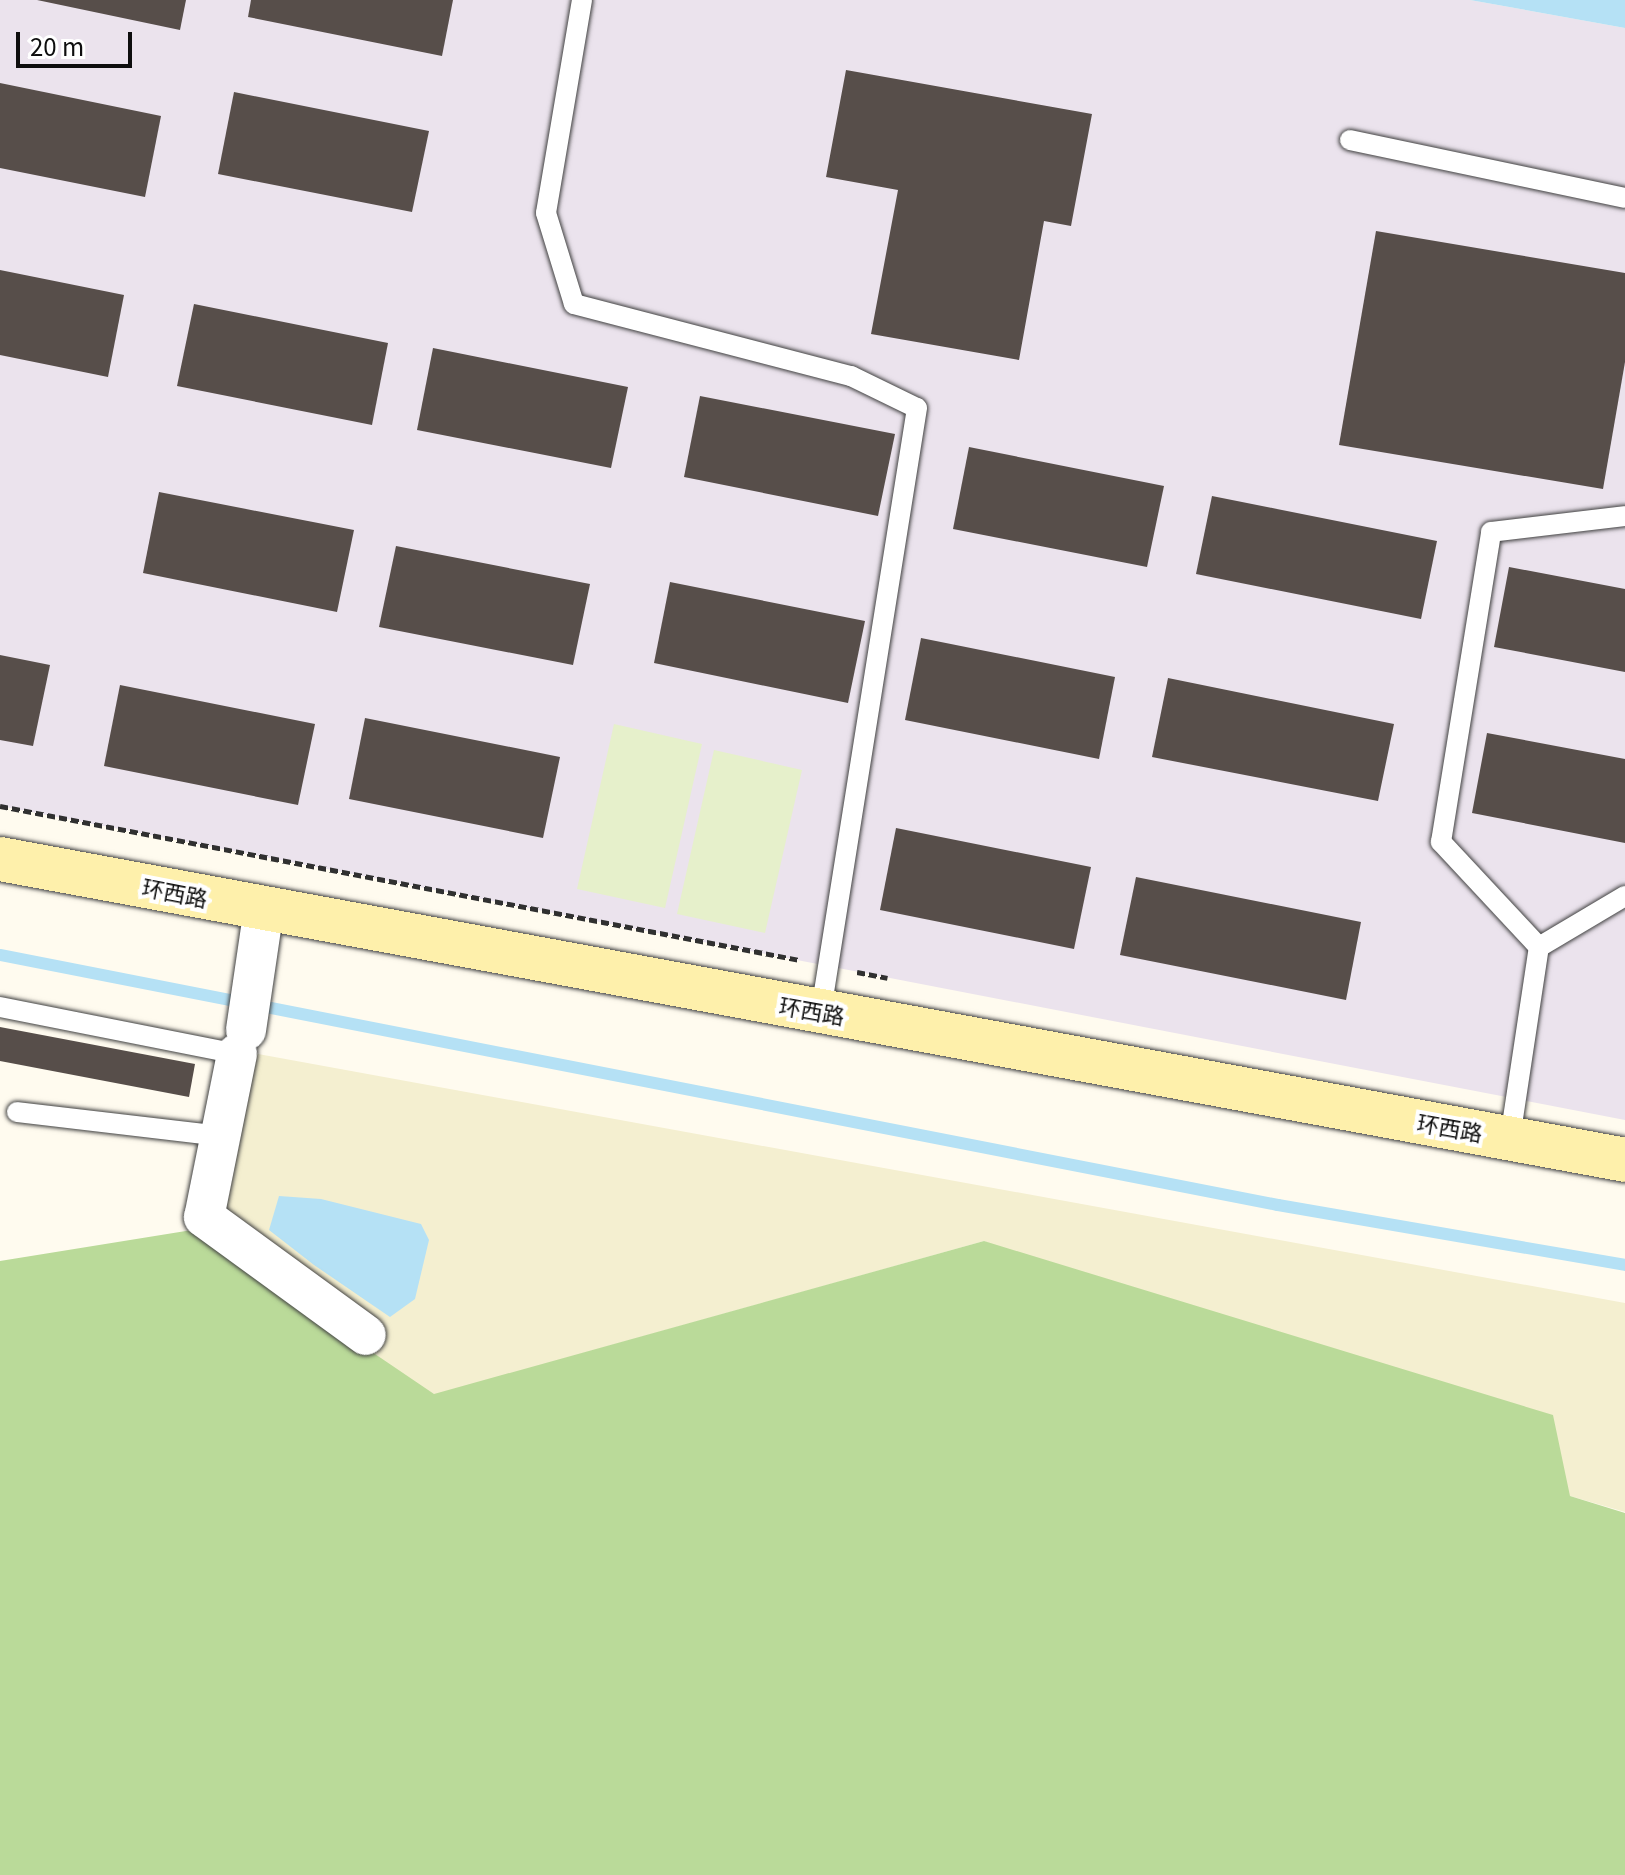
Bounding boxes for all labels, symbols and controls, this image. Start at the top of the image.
scale bar [20,16,136,66]
text: 20 m [30,28,84,63]
street label: 环西路 [140,873,210,911]
street label: 环西路 [777,991,847,1029]
street label: 环西路 [1415,1108,1485,1146]

